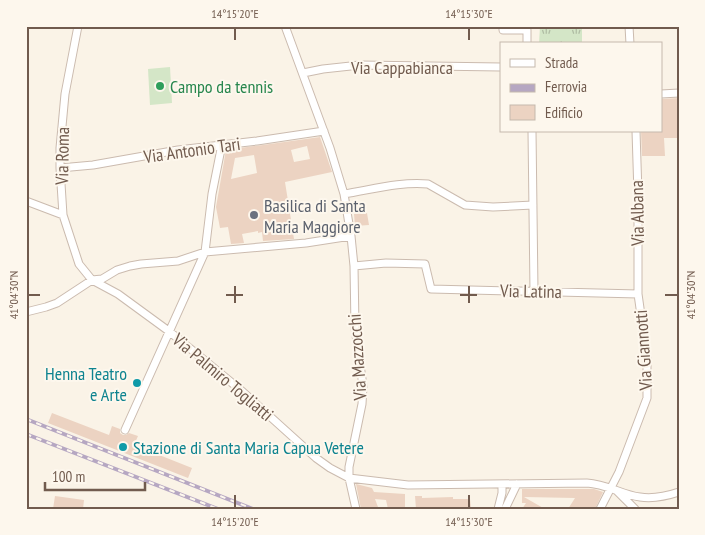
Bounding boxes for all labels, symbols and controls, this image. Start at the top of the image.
text: 14°15'20"E [211,6,259,21]
text: 14°15'30"E [445,6,493,21]
legend [500,42,662,132]
text: Strada [545,53,578,72]
street label: Via Cappabianca [350,56,453,79]
place label: Campo da tennis [170,75,273,98]
text: Ferrovia [545,77,587,96]
marker: Campo da tennis [154,80,166,92]
text: Edificio [545,103,583,122]
street label: Via Roma [50,127,74,186]
street label: Via Antonio Tari [141,132,242,168]
street label: Via Albana [625,180,649,247]
place label: Basilica di Santa Maria Maggiore [264,194,366,238]
marker: Basilica di Santa Maria Maggiore [248,209,260,221]
text: 41°04'30"N [6,271,21,319]
text: 41°04'30"N [683,271,698,319]
street label: Via Latina [499,279,562,303]
street label: Via Giannotti [629,309,657,392]
street label: Via Mazzocchi [343,313,372,402]
street label: Via Palmiro Togliatti [167,327,278,426]
place label: Henna Teatro e Arte [45,362,127,406]
marker: Henna Teatro e Arte [131,377,143,389]
place label: Stazione di Santa Maria Capua Vetere [133,436,364,459]
marker: Stazione di Santa Maria Capua Vetere [117,441,129,453]
scale bar [45,460,145,492]
text: 100 m [52,467,85,486]
text: 14°15'20"E [211,514,259,529]
text: 14°15'30"E [445,514,493,529]

